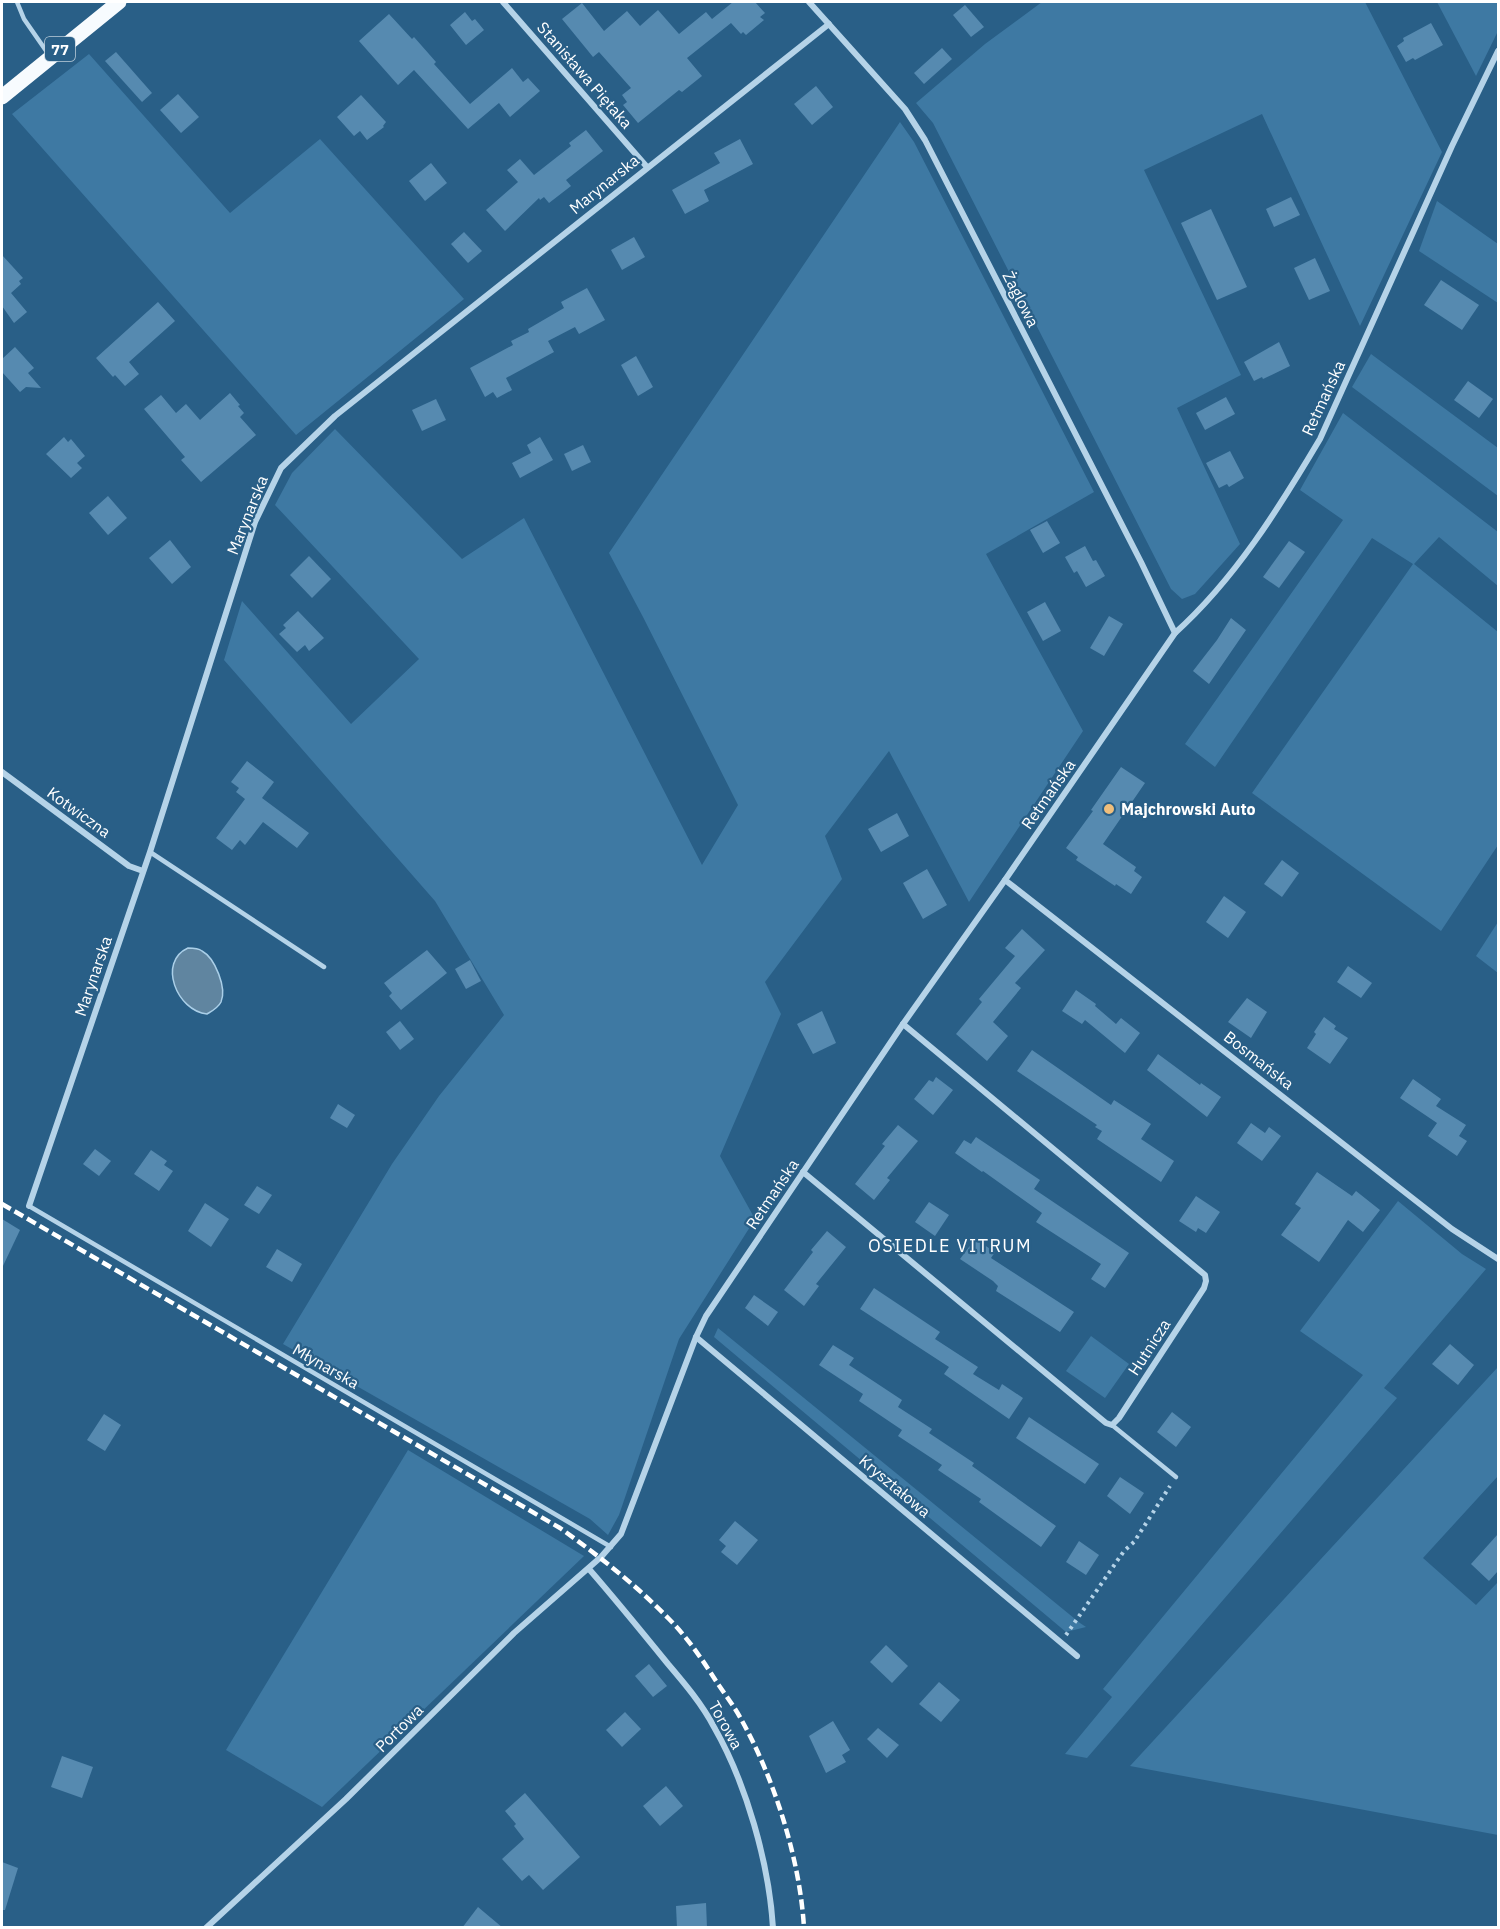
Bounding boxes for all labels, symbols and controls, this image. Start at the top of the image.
street label: Stanisława Piętaka [533,17,637,133]
road number: 77 [45,37,75,61]
street label: Marynarska [565,150,643,218]
street label: Żaglowa [998,268,1044,331]
street label: Retmańska [1297,357,1349,439]
street label: Marynarska [222,472,272,558]
street label: Retmańska [1017,755,1080,833]
street label: Kotwiczna [43,782,115,842]
place label: Majchrowski Auto [1121,799,1255,819]
marker: Majchrowski Auto [1102,802,1116,816]
street label: Marynarska [70,933,116,1019]
street label: Bosmańska [1220,1026,1298,1094]
street label: Retmańska [741,1155,803,1233]
district label: OSIEDLE VITRUM [868,1234,1032,1257]
street label: Hutnicza [1123,1315,1175,1379]
street label: Młynarska [289,1339,363,1393]
street label: Kryształowa [855,1450,935,1522]
street label: Torowa [705,1697,748,1753]
street label: Portowa [371,1700,427,1756]

